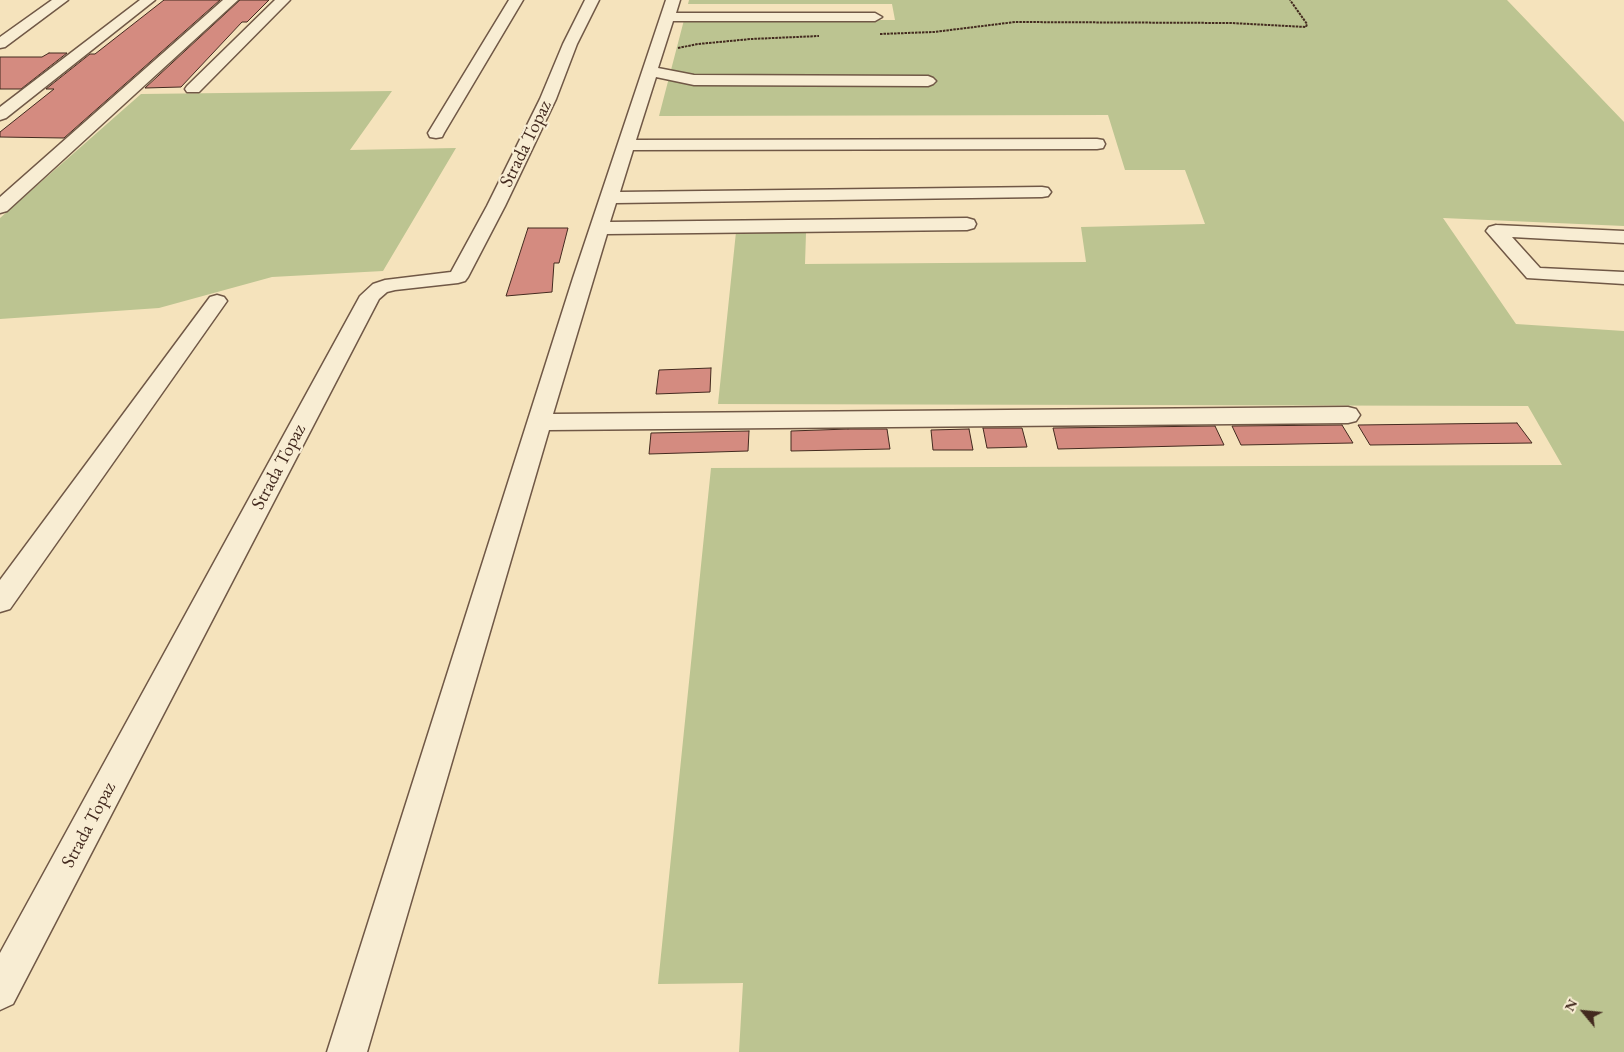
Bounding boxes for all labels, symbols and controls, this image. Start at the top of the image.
street label: Strada Topaz [495,97,557,191]
street label: Strada Topaz [247,420,311,514]
street label: Strada Topaz [57,778,121,872]
north arrow [1559,987,1609,1037]
text: N [1560,996,1581,1014]

